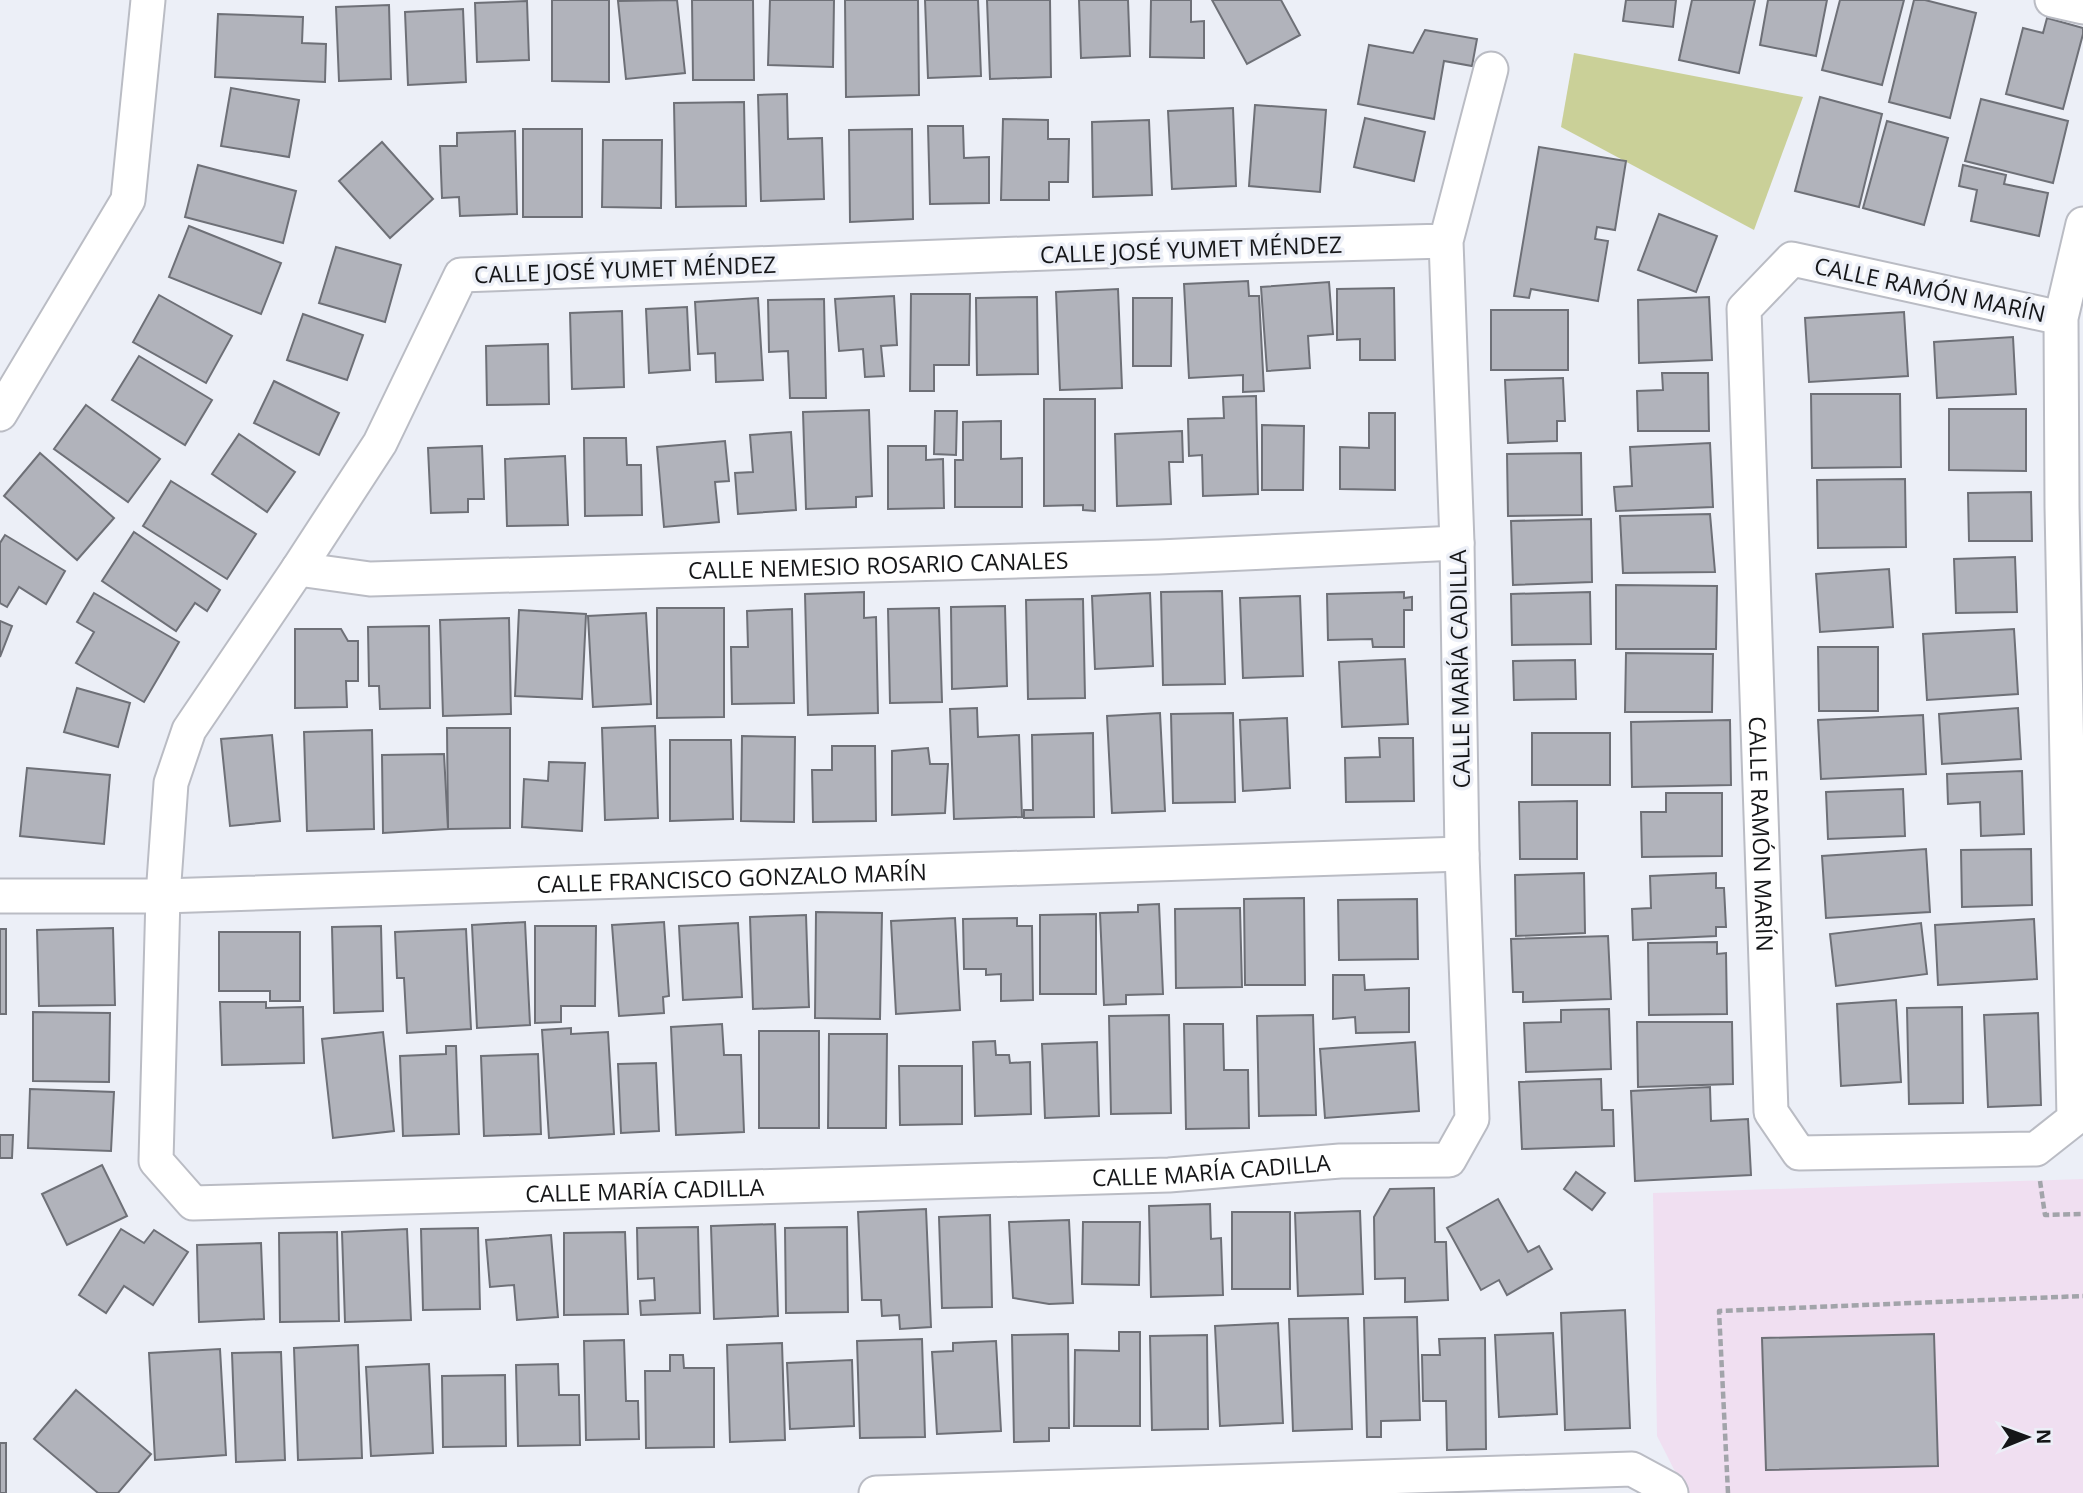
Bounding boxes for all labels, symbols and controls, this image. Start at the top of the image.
street label: CALLE JOSÉ YUMET MÉNDEZ [1039,228,1343,270]
street label: CALLE JOSÉ YUMET MÉNDEZ [473,248,777,290]
street label: CALLE RAMÓN MARÍN [1811,249,2049,329]
street label: CALLE NEMESIO ROSARIO CANALES [687,544,1069,586]
street label: CALLE MARÍA CADILLA [1441,549,1477,789]
street label: CALLE RAMÓN MARÍN [1742,716,1782,952]
street label: CALLE FRANCISCO GONZALO MARÍN [536,855,927,900]
street label: CALLE MARÍA CADILLA [1091,1146,1332,1193]
street label: CALLE MARÍA CADILLA [525,1171,765,1209]
north arrow [1992,1402,2062,1472]
text: N [2031,1429,2057,1445]

